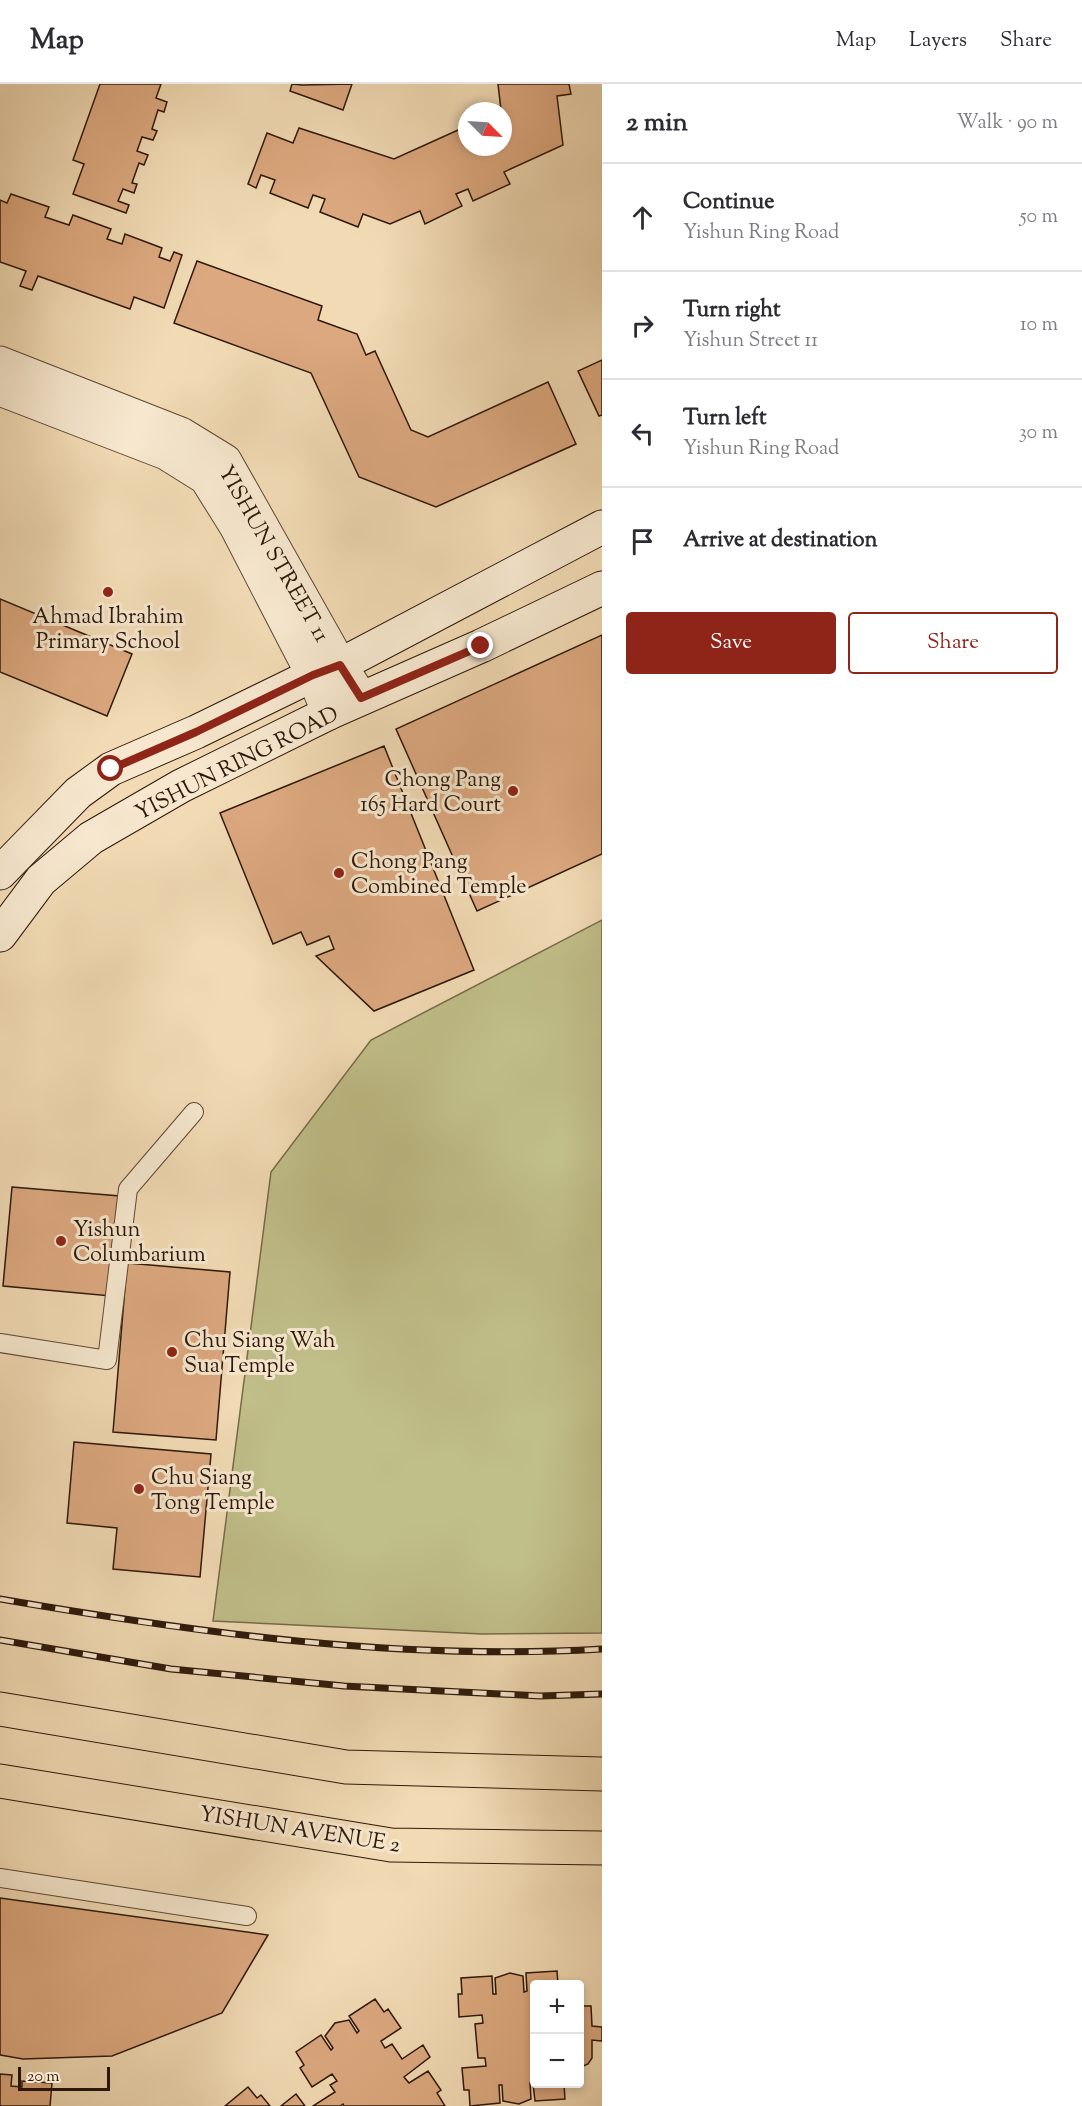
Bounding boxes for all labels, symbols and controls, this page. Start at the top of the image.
text: Map [30,21,84,61]
text: Map [836,26,876,56]
text: Layers [909,26,967,56]
text: Share [1000,26,1052,56]
north arrow [458,102,512,156]
text: 2 min [626,105,688,142]
text: Walk · 90 m [956,109,1058,138]
text: Continue [683,187,774,219]
icon: ahead [626,201,659,234]
text: 50 m [1020,203,1058,232]
text: Yishun Ring Road [683,219,839,248]
text: Turn right [683,295,780,327]
icon: right [626,309,659,342]
text: 10 m [1020,311,1058,340]
text: Yishun Street 11 [683,327,818,356]
text: Turn left [683,403,766,435]
icon: left [626,417,659,450]
text: 30 m [1019,419,1058,448]
text: Yishun Ring Road [683,435,839,464]
street label: YISHUN STREET 11 [209,460,336,649]
icon: arrive [626,525,659,558]
text: Arrive at destination [683,525,878,557]
marker: Ahmad Ibrahim Primary School [101,585,115,599]
place label: Ahmad Ibrahim Primary School [32,602,184,659]
button: Save [626,612,836,674]
button: Share [848,612,1058,674]
route end [467,632,493,658]
street label: YISHUN RING ROAD [130,699,345,830]
route start [97,755,123,781]
place label: Chong Pang 165 Hard Court [360,765,501,822]
marker: Chong Pang 165 Hard Court [506,784,520,798]
place label: Chong Pang Combined Temple [351,847,527,904]
marker: Chong Pang Combined Temple [332,866,346,880]
place label: Yishun Columbarium [73,1215,206,1272]
marker: Yishun Columbarium [54,1234,68,1248]
place label: Chu Siang Wah Sua Temple [184,1326,336,1383]
marker: Chu Siang Wah Sua Temple [165,1345,179,1359]
place label: Chu Siang Tong Temple [151,1463,275,1520]
marker: Chu Siang Tong Temple [132,1482,146,1496]
street label: YISHUN AVENUE 2 [197,1799,402,1863]
map controls [530,1980,584,2088]
button: + [530,1980,584,2034]
button: − [530,2034,584,2088]
scale bar [18,2064,110,2092]
text: 20 m [27,2066,60,2089]

